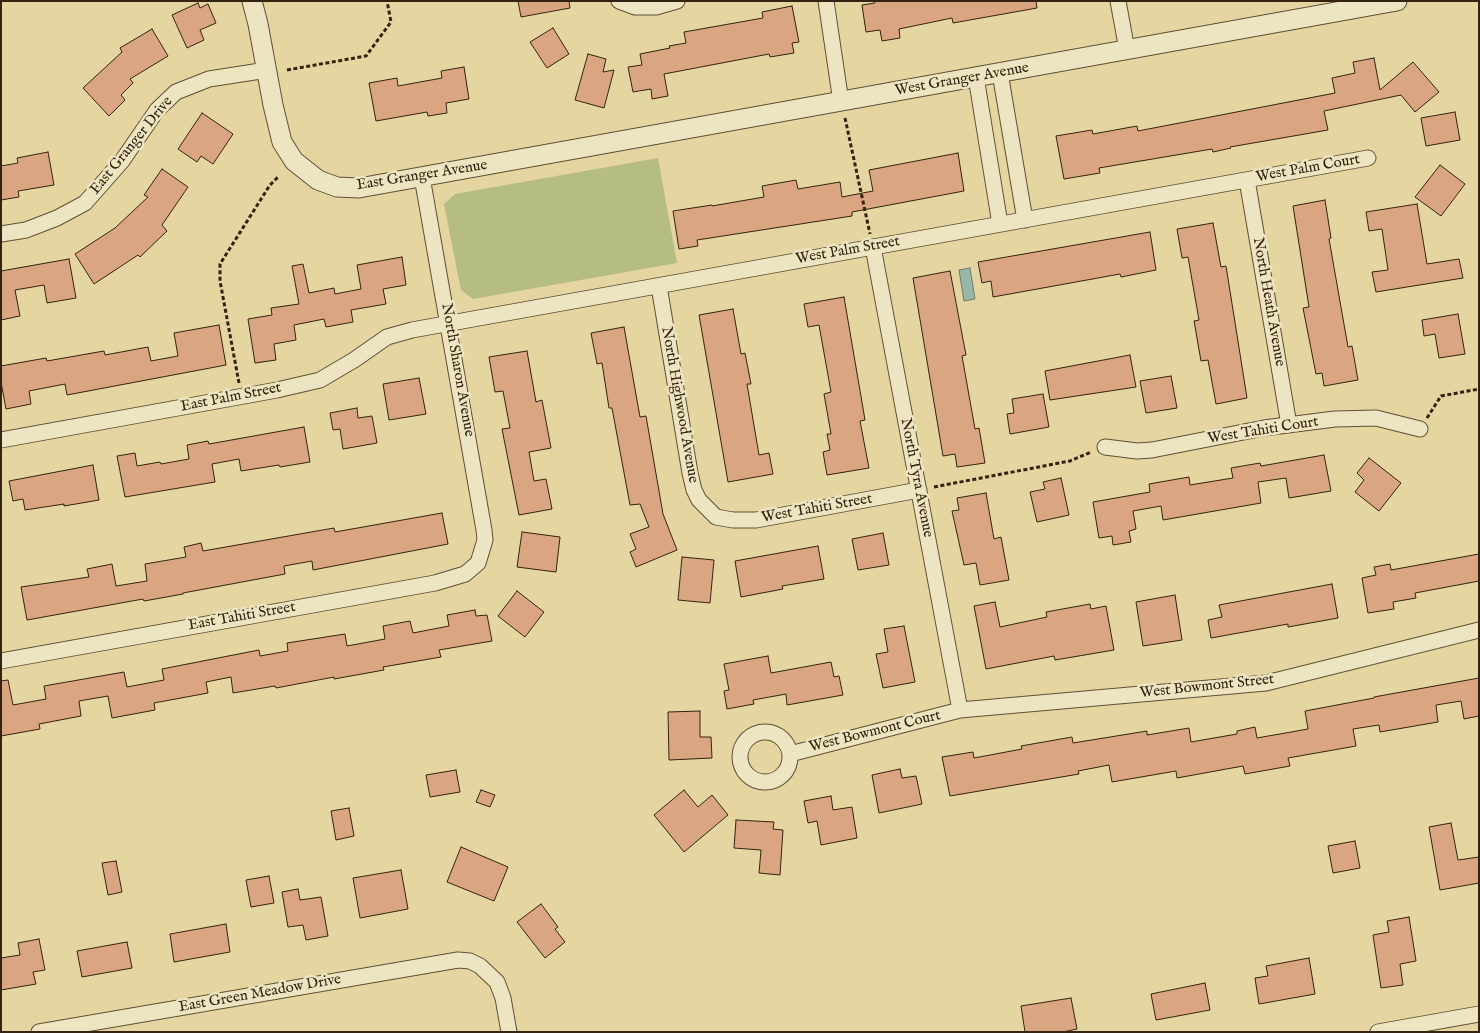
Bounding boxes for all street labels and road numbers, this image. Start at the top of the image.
street label: West Granger Avenue [894,59,1030,101]
street label: East Granger Drive [87,93,177,199]
street label: West Palm Court [1255,151,1361,187]
street label: East Granger Avenue [355,157,489,195]
street label: West Palm Street [795,233,901,269]
street label: North Heath Avenue [1248,236,1288,368]
street label: North Sharon Avenue [436,302,478,438]
street label: North Highwood Avenue [656,325,702,485]
street label: East Palm Street [179,379,283,417]
street label: West Tahiti Court [1206,413,1320,449]
street label: North Tyra Avenue [896,417,936,539]
street label: West Tahiti Street [760,490,874,528]
street label: East Tahiti Street [187,599,297,635]
street label: West Bowmont Street [1139,671,1275,703]
street label: West Bowmont Court [807,707,943,757]
street label: East Green Meadow Drive [178,971,342,1017]

